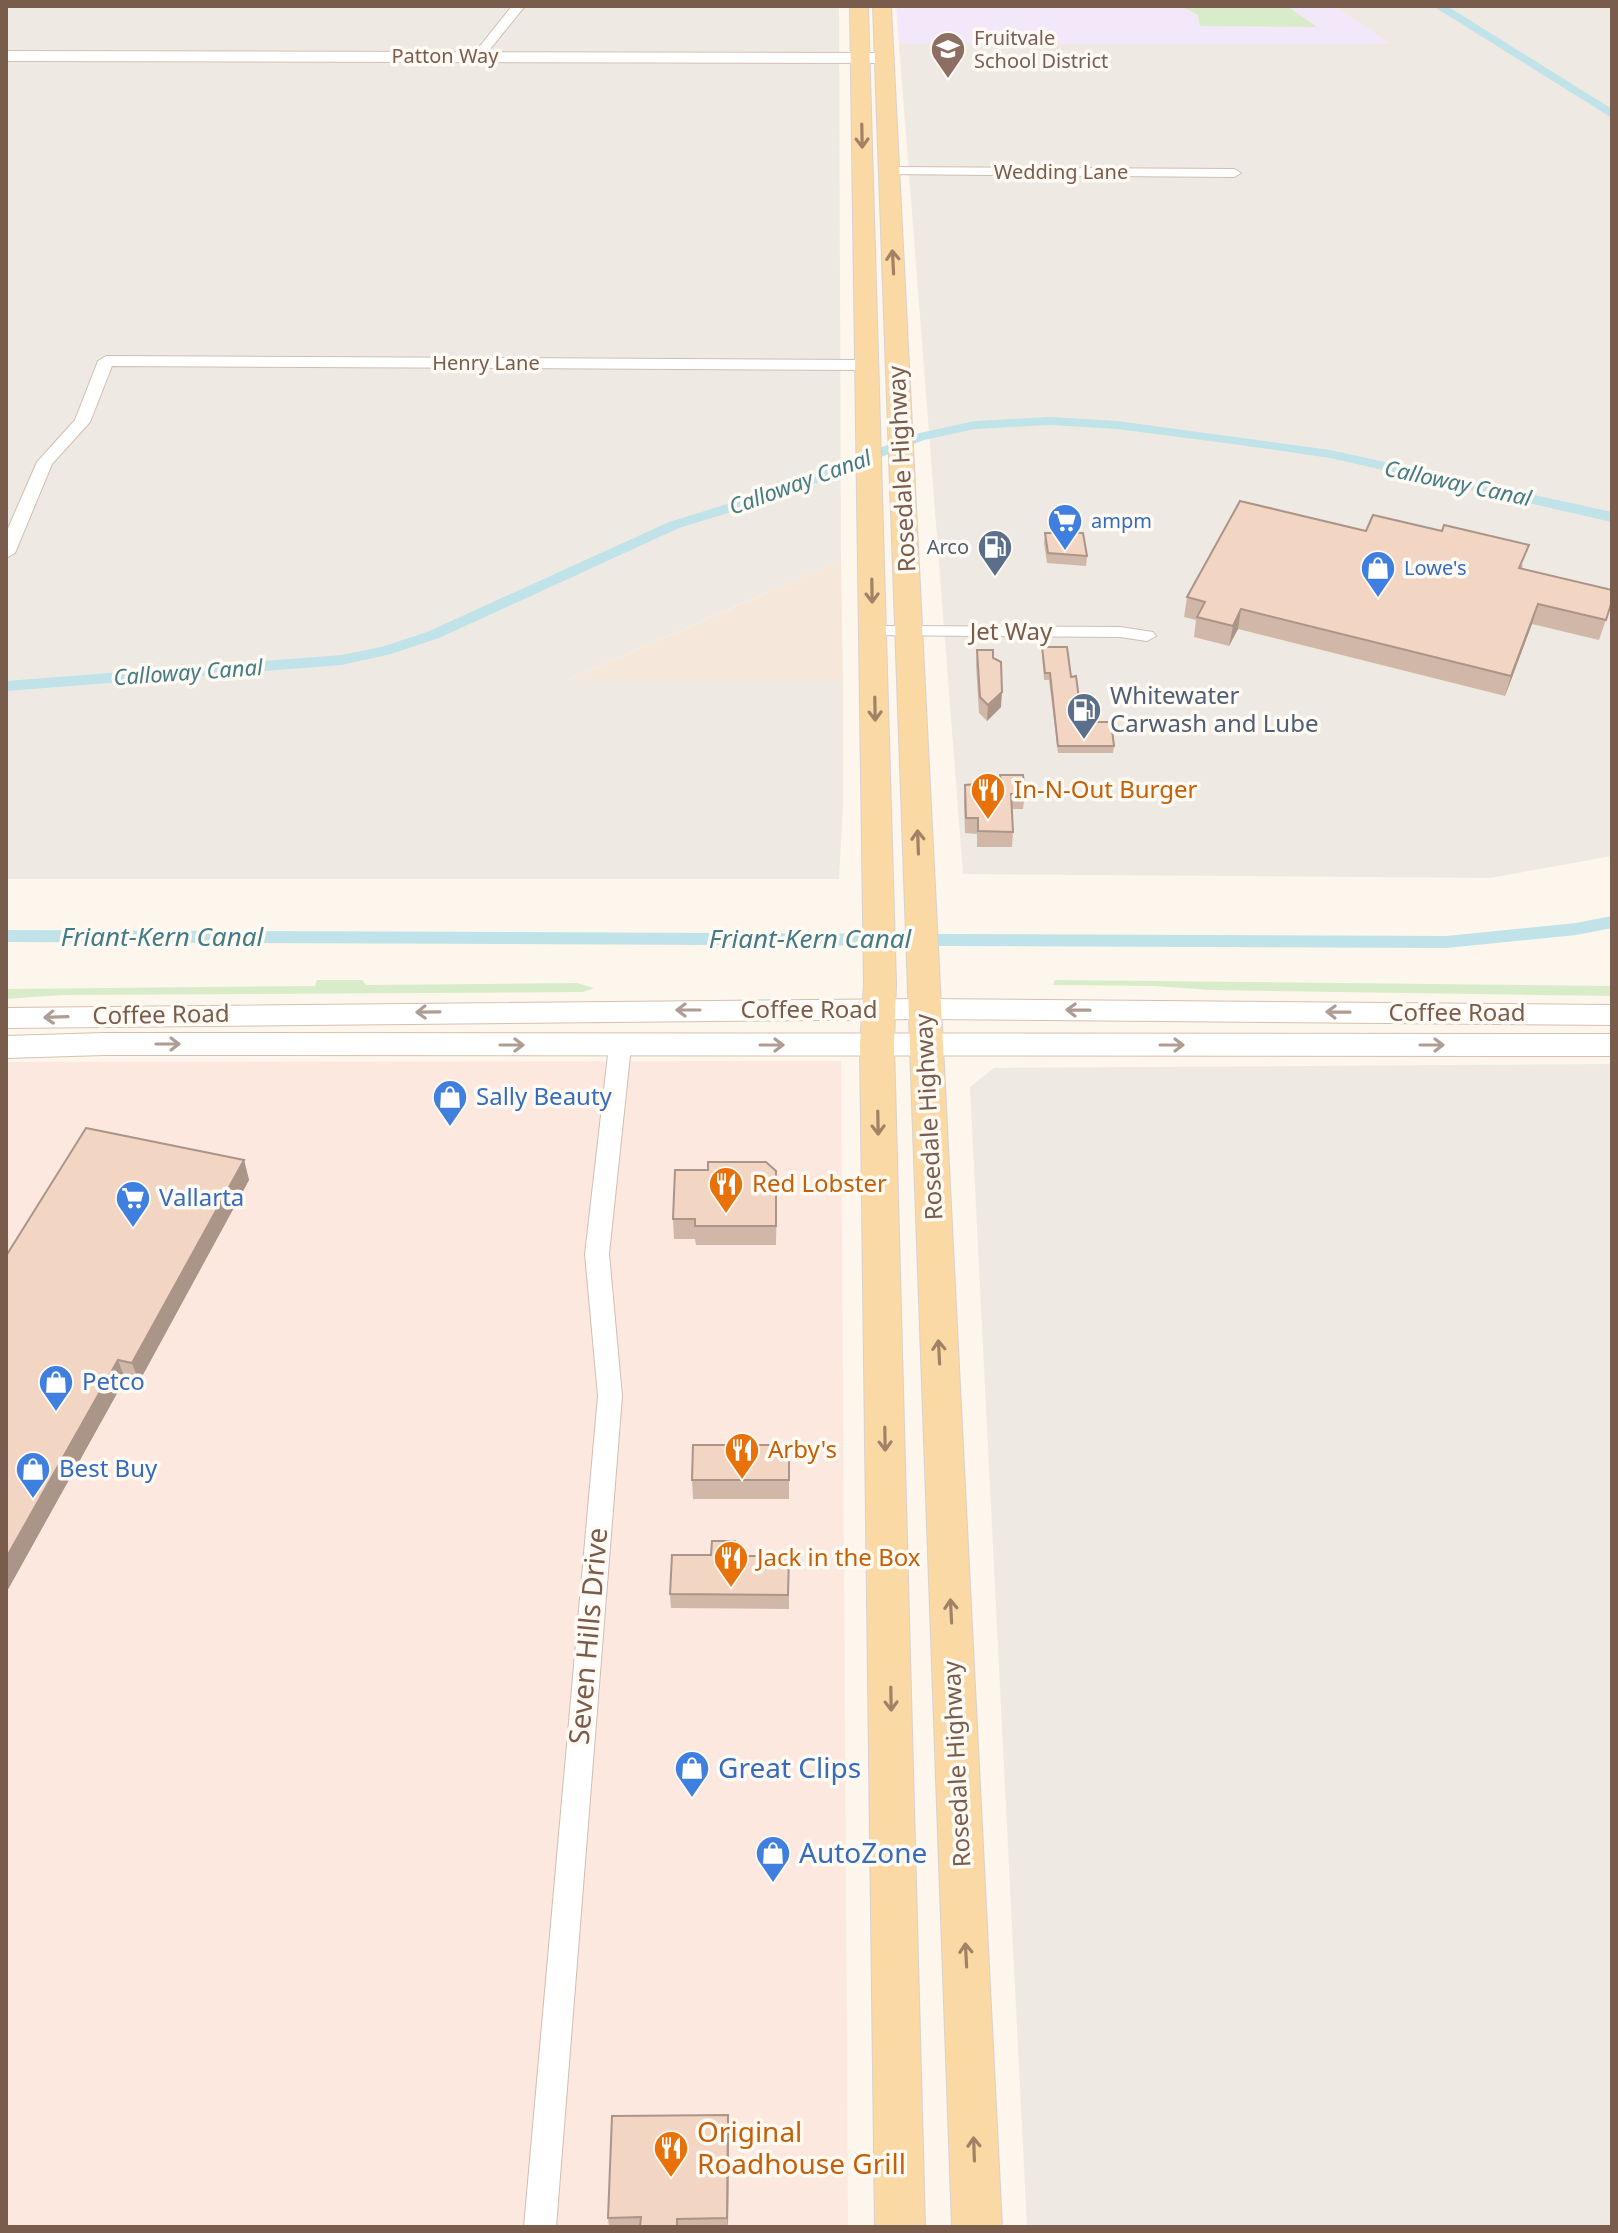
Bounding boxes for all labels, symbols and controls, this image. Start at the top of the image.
place label: Fruitvale School District [974,24,1108,74]
school or university icon: Fruitvale School District [929,30,967,80]
street label: Patton Way [391,42,499,69]
one-way arrow [854,122,870,149]
street label: Wedding Lane [994,158,1128,185]
one-way arrow [885,249,900,276]
street label: Henry Lane [432,349,540,376]
street label: Rosedale Highway [879,364,922,573]
water label: Calloway Canal [724,441,876,521]
water label: Calloway Canal [1382,452,1536,513]
supermarket icon: ampm [1046,502,1084,552]
place label: ampm [1091,507,1152,534]
fuel station icon: Arco [976,528,1014,578]
place label: Arco [927,533,969,560]
shop icon: Lowe's [1359,549,1397,599]
place label: Lowe's [1404,554,1466,581]
one-way arrow [865,577,880,604]
street label: Jet Way [968,614,1053,647]
water label: Calloway Canal [112,651,265,691]
place label: Whitewater Carwash and Lube [1110,678,1318,739]
fuel station icon: Whitewater Carwash and Lube [1065,691,1103,741]
one-way arrow [867,695,883,722]
restaurant icon: In-N-Out Burger [969,771,1007,821]
place label: In-N-Out Burger [1014,772,1198,805]
one-way arrow [911,829,926,856]
water label: Friant-Kern Canal [61,918,264,954]
water label: Friant-Kern Canal [709,920,912,956]
street label: Coffee Road [740,992,878,1025]
street label: Coffee Road [1388,995,1526,1028]
street label: Coffee Road [92,996,230,1031]
one-way arrow [675,1002,702,1018]
one-way arrow [1065,1002,1092,1018]
one-way arrow [415,1004,442,1020]
one-way arrow [1325,1004,1352,1020]
one-way arrow [43,1009,70,1024]
street label: Rosedale Highway [906,1012,949,1221]
one-way arrow [154,1036,181,1052]
one-way arrow [498,1037,525,1053]
one-way arrow [1158,1037,1185,1053]
one-way arrow [1418,1037,1445,1053]
one-way arrow [758,1038,785,1053]
shop icon: Sally Beauty [431,1078,469,1128]
place label: Sally Beauty [476,1079,613,1112]
one-way arrow [870,1109,886,1136]
restaurant icon: Red Lobster [707,1165,745,1215]
place label: Red Lobster [752,1166,887,1199]
supermarket icon: Vallarta [114,1179,152,1229]
place label: Vallarta [159,1180,244,1213]
one-way arrow [932,1339,947,1366]
shop icon: Petco [37,1363,75,1413]
place label: Petco [82,1364,145,1397]
one-way arrow [877,1425,893,1452]
restaurant icon: Arby's [723,1431,761,1481]
place label: Arby's [768,1432,837,1465]
shop icon: Best Buy [14,1450,52,1500]
place label: Best Buy [59,1451,158,1484]
street label: Seven Hills Drive [559,1526,615,1746]
restaurant icon: Jack in the Box [712,1539,750,1589]
place label: Jack in the Box [755,1540,921,1573]
one-way arrow [943,1598,958,1625]
street label: Rosedale Highway [934,1659,977,1868]
one-way arrow [883,1685,898,1712]
place label: Great Clips [718,1748,861,1786]
shop icon: Great Clips [673,1749,711,1799]
place label: AutoZone [799,1833,927,1871]
shop icon: AutoZone [754,1834,792,1884]
one-way arrow [958,1942,973,1969]
place label: Original Roadhouse Grill [697,2112,906,2182]
restaurant icon: Original Roadhouse Grill [652,2129,690,2179]
one-way arrow [966,2136,981,2163]

